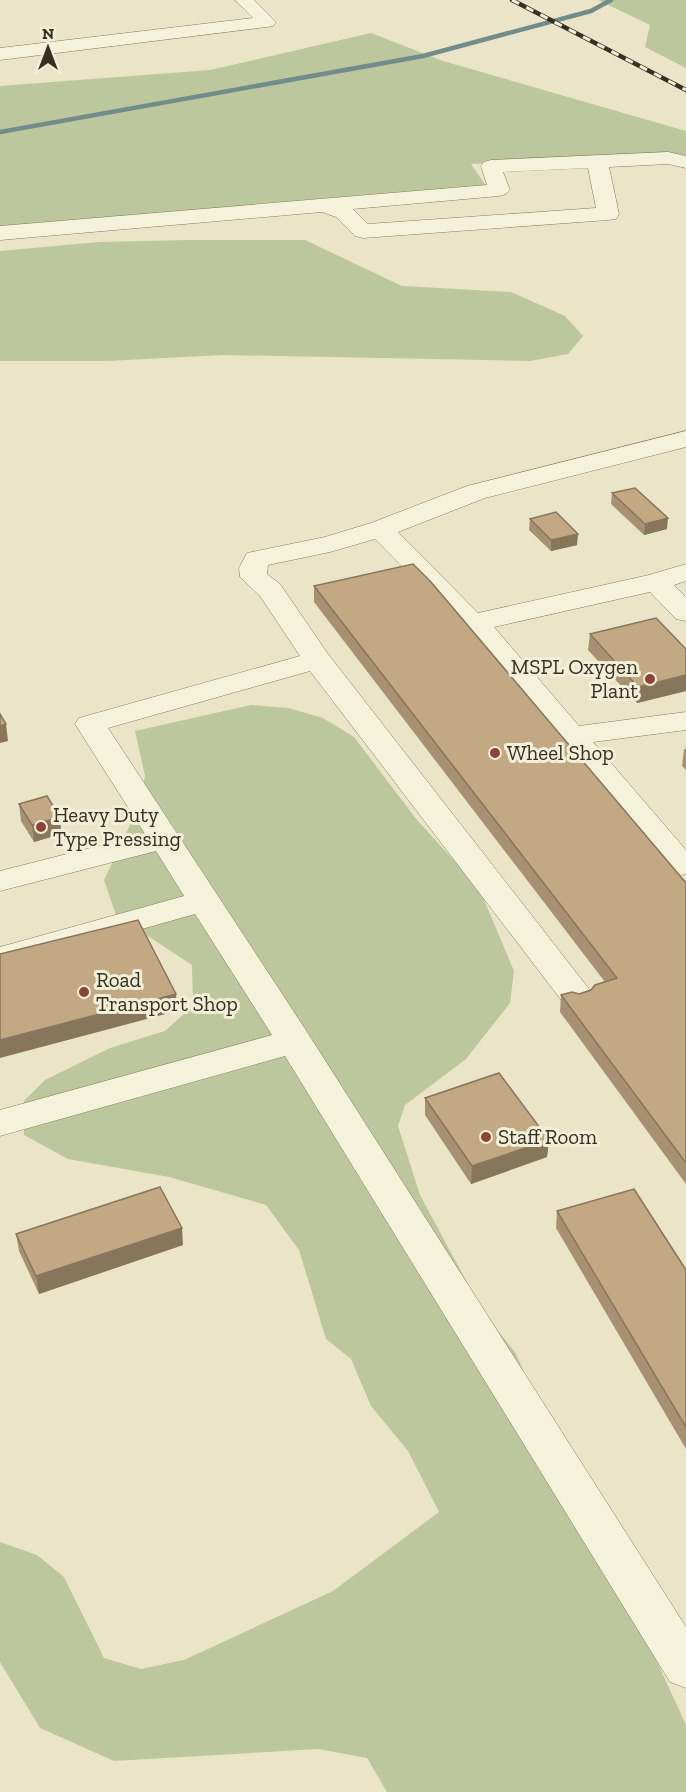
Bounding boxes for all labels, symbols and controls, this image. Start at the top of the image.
north arrow [18,18,78,78]
text: N [42,24,54,43]
place label: MSPL Oxygen Plant [511,654,638,703]
marker: MSPL Oxygen Plant [643,672,657,686]
place label: Wheel Shop [507,740,614,765]
marker: Wheel Shop [488,746,502,760]
place label: Heavy Duty Type Pressing [53,802,182,851]
marker: Heavy Duty Type Pressing [34,820,48,834]
place label: Road Transport Shop [96,967,238,1016]
marker: Road Transport Shop [77,985,91,999]
place label: Staff Room [498,1124,597,1149]
marker: Staff Room [479,1130,493,1144]

